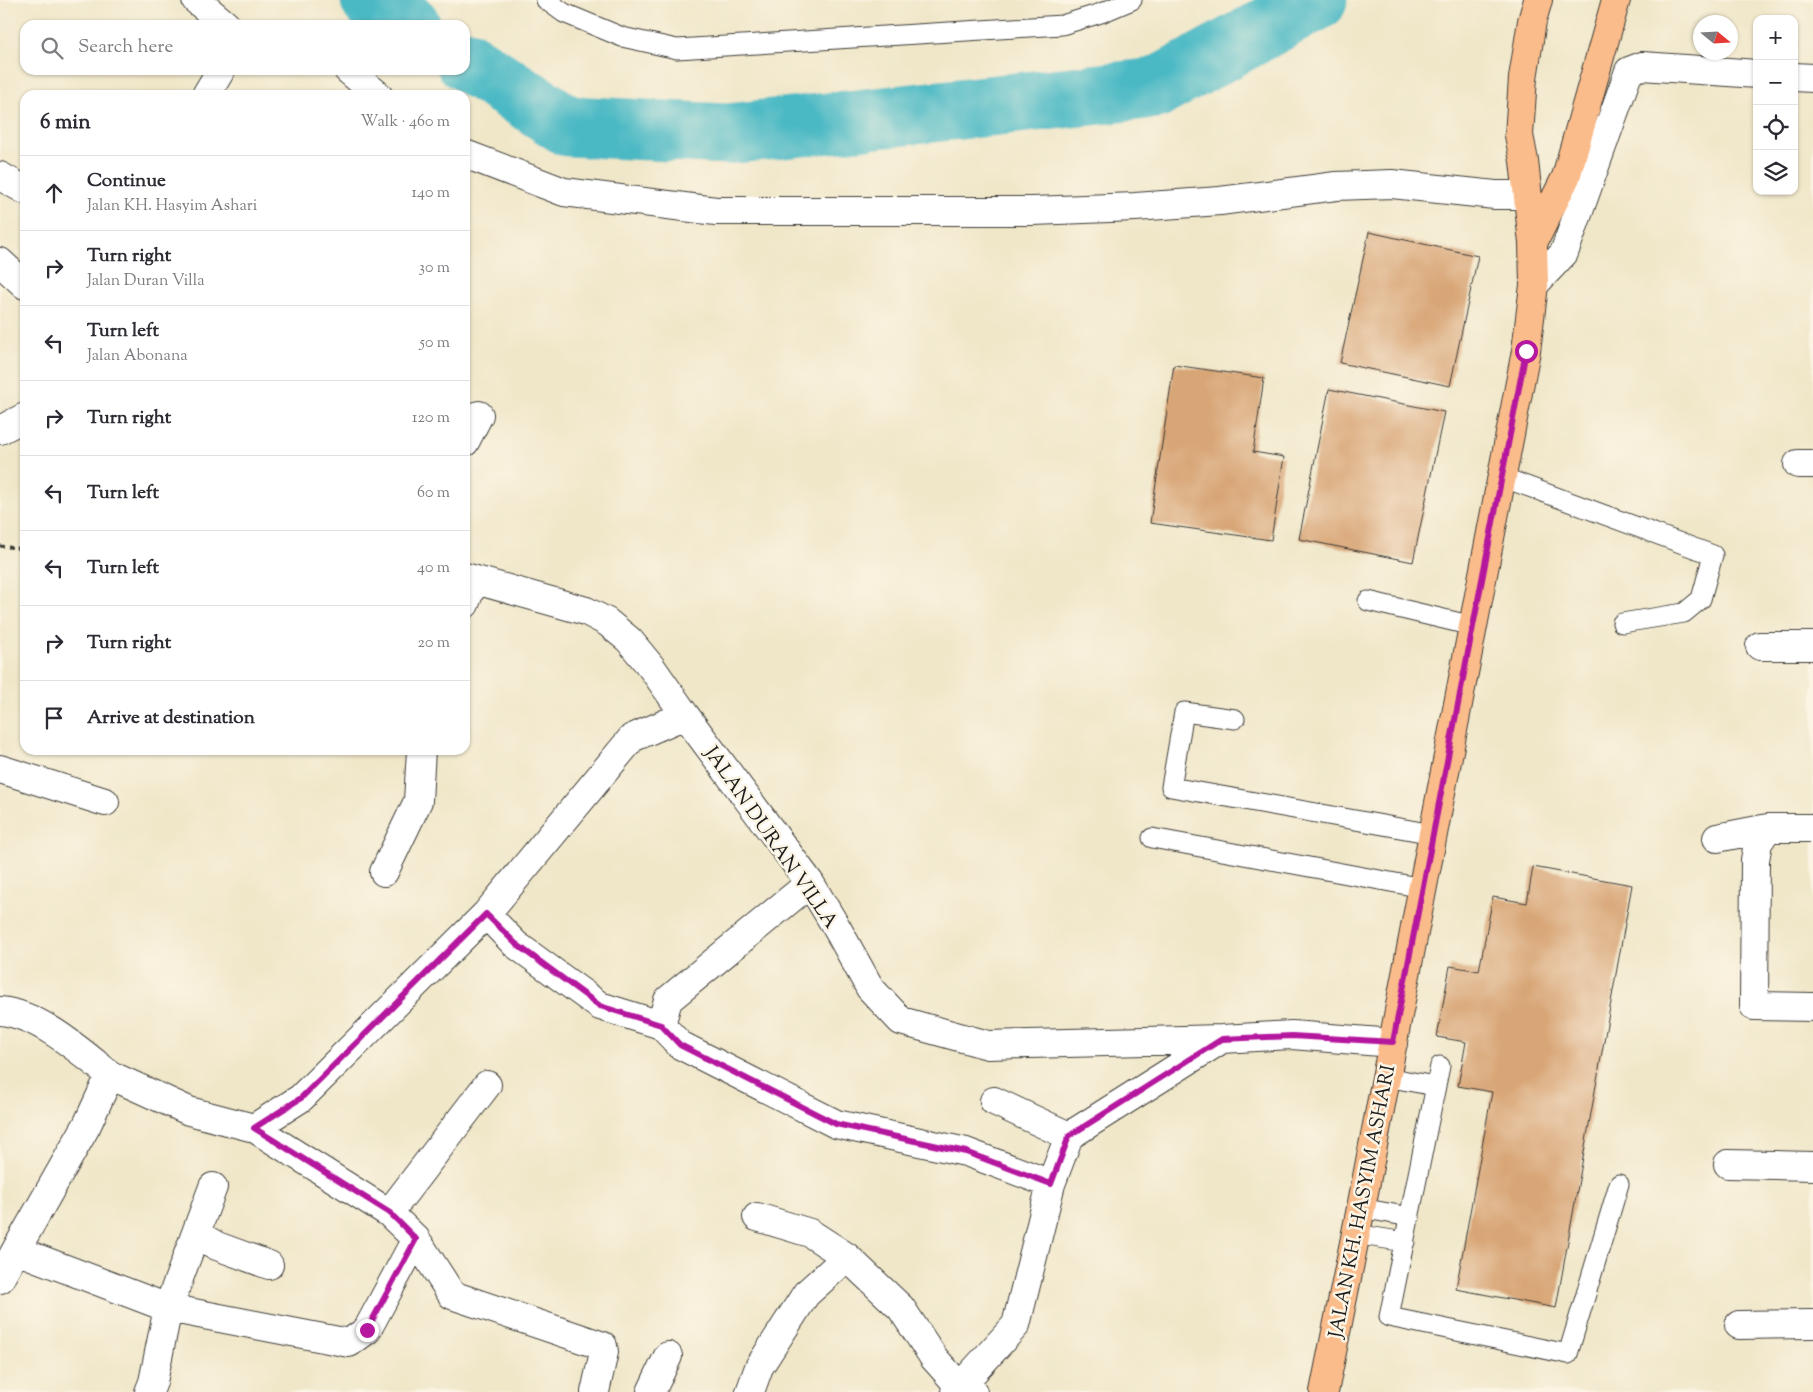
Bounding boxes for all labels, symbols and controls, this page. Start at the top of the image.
north arrow [1693,15,1738,60]
map controls [1753,15,1798,195]
button: + [1753,15,1798,60]
search box [20,20,470,75]
icon: search [38,34,66,62]
text: Search here [78,34,173,61]
button: − [1753,60,1798,105]
button: locate [1753,105,1798,150]
text: 6 min [40,108,91,138]
text: Walk · 460 m [361,111,450,134]
button: layers [1753,150,1798,195]
text: Continue [87,168,166,195]
icon: ahead [40,179,68,207]
text: 140 m [412,182,450,205]
text: Jalan KH. Hasyim Ashari [87,195,257,218]
text: Turn right [87,243,171,270]
icon: right [40,254,68,282]
text: 30 m [419,257,450,280]
text: Jalan Duran Villa [87,270,205,293]
text: Turn left [87,318,159,345]
icon: left [40,329,68,357]
text: 50 m [419,332,450,355]
route start [1515,340,1538,363]
text: Jalan Abonana [87,345,188,368]
icon: right [40,404,68,432]
text: Turn right [87,405,171,432]
text: 120 m [412,407,450,430]
icon: left [40,479,68,507]
text: Turn left [87,480,159,507]
text: 60 m [417,482,450,505]
icon: left [40,554,68,582]
text: Turn left [87,555,159,582]
text: 40 m [417,557,450,580]
icon: right [40,629,68,657]
text: Turn right [87,630,171,657]
text: 20 m [417,632,450,655]
icon: arrive [40,704,68,732]
text: Arrive at destination [87,705,255,732]
street label: JALAN DURAN VILLA [695,741,844,935]
street label: JALAN KH. HASYIM ASHARI [1323,1062,1404,1342]
route end [356,1319,379,1342]

